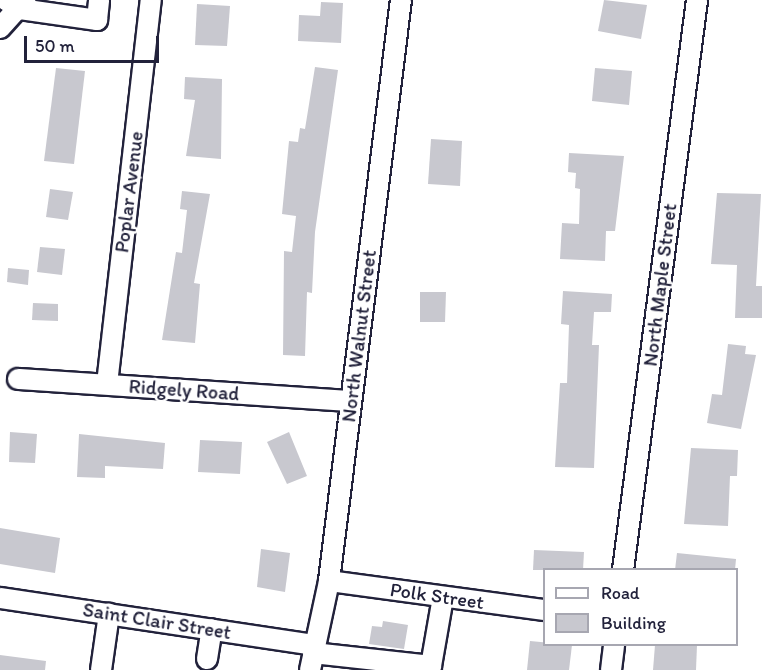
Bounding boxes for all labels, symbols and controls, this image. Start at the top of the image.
scale bar [27,24,162,62]
text: 50 m [35,35,75,57]
street label: Poplar Avenue [110,130,148,254]
street label: North Maple Street [638,202,682,368]
street label: North Walnut Street [337,249,381,423]
street label: Ridgely Road [128,374,240,406]
legend [543,568,738,646]
street label: Polk Street [389,578,485,614]
text: Road [601,582,640,604]
street label: Saint Clair Street [82,597,232,645]
text: Building [601,612,666,634]

